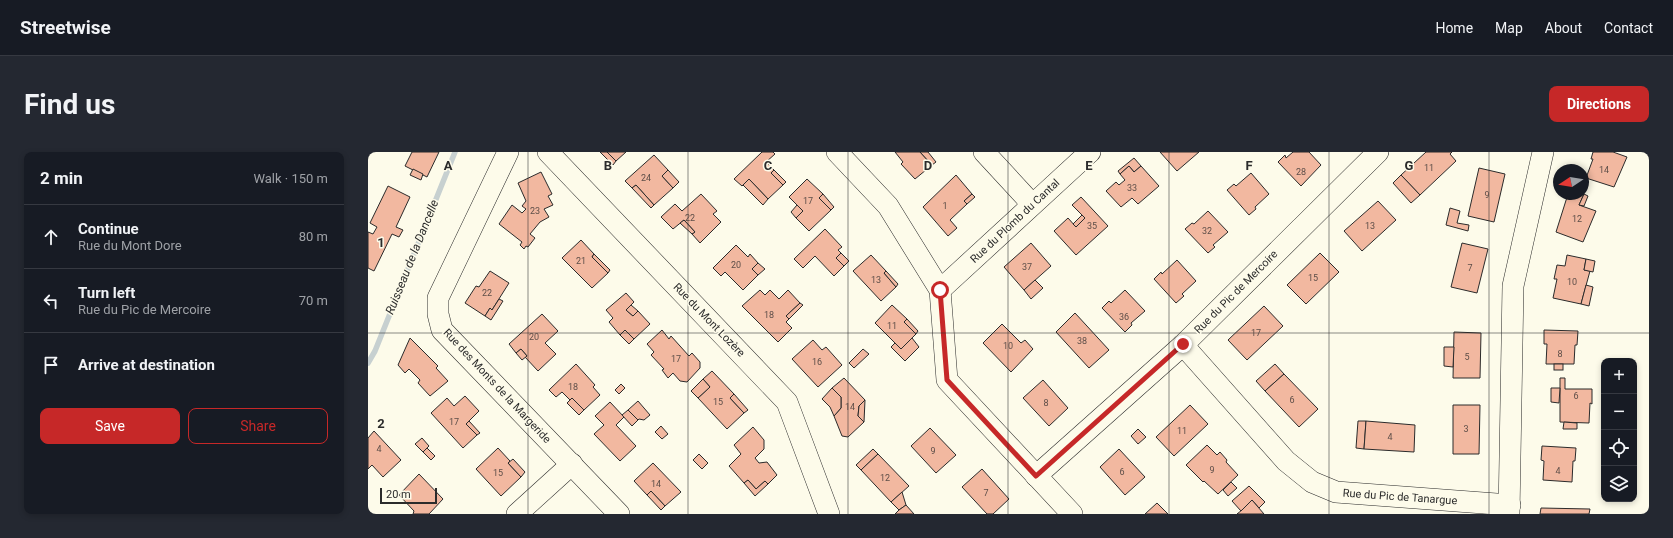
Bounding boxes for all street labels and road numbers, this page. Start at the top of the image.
street label: Rue du Plomb du Cantal [968,176,1062,266]
street label: Rue du Pic de Mercoire [1192,248,1280,336]
street label: Rue du Mont Lozère [670,280,748,360]
street label: Rue des Monts de la Margeride [441,326,554,446]
street label: Rue du Pic de Tanargue [1342,487,1458,507]

